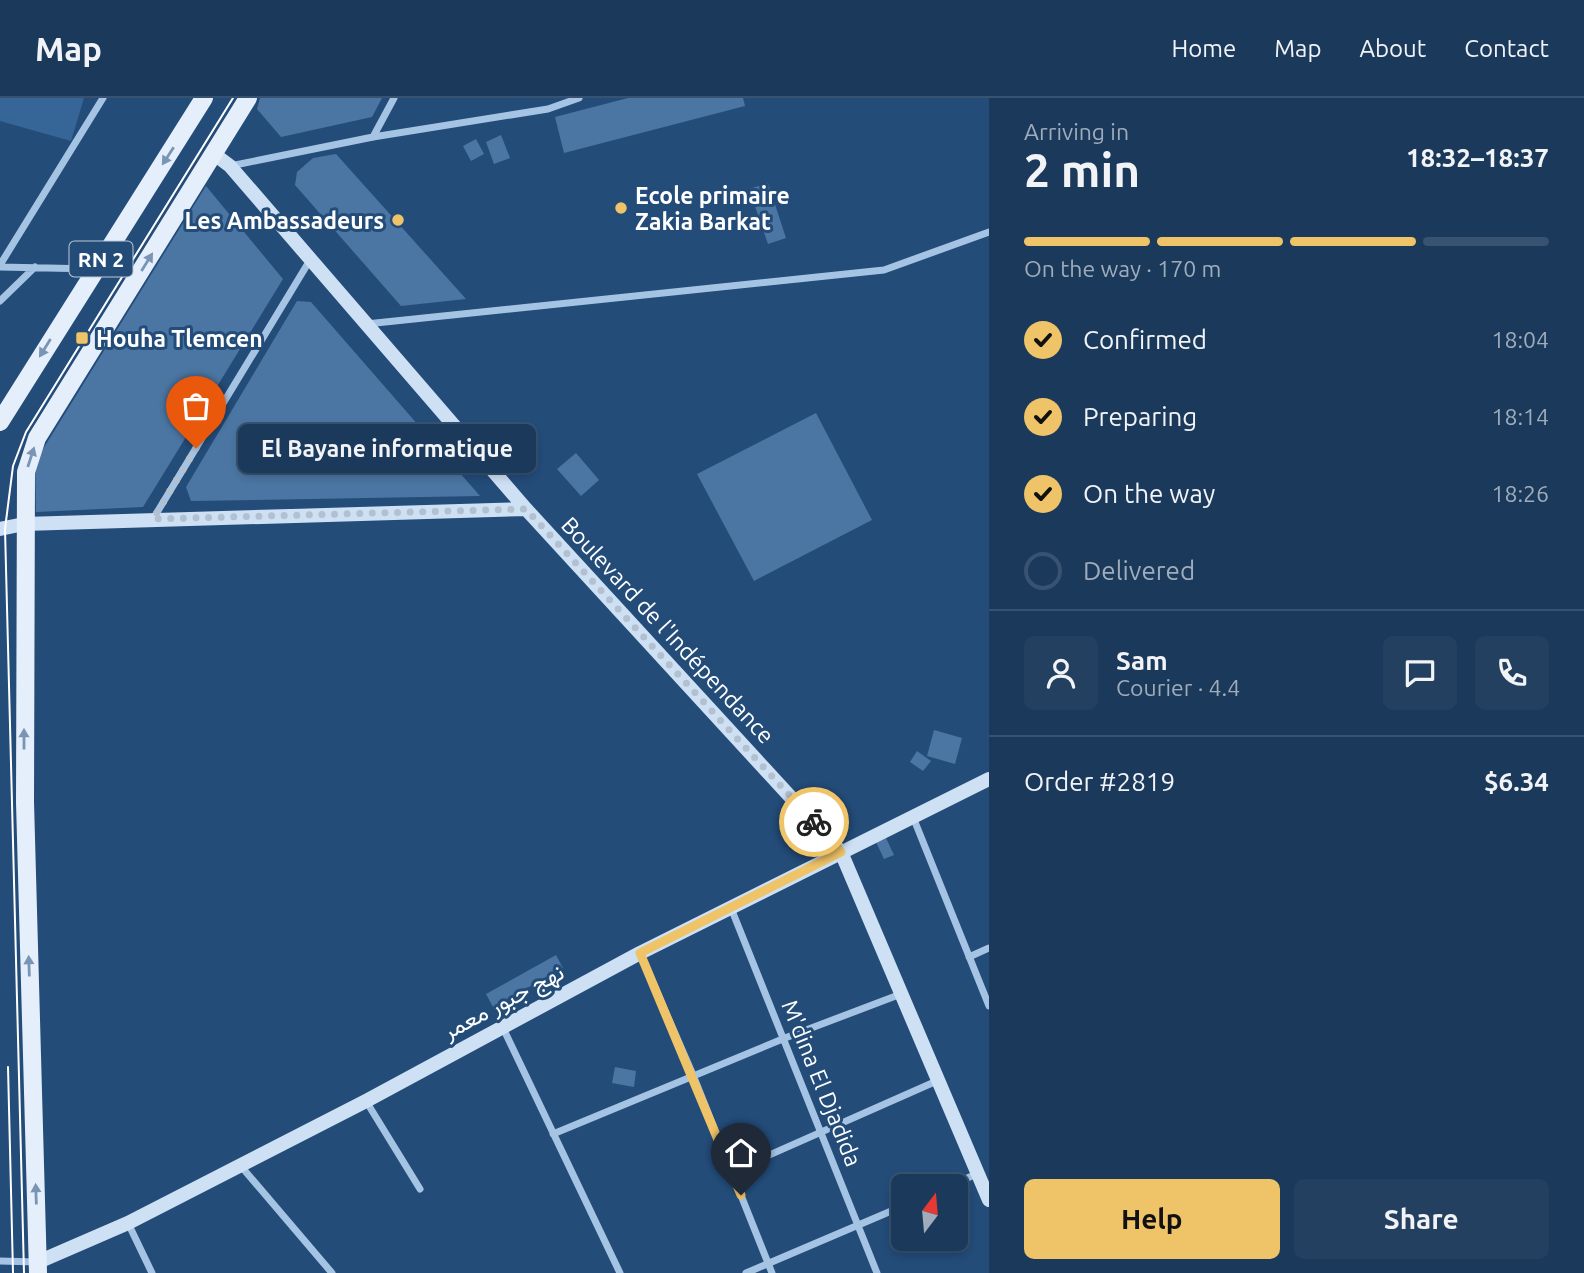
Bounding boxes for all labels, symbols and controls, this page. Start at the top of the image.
text: Map [35,30,102,67]
text: Home [1171,35,1236,62]
text: Map [1274,35,1321,62]
text: About [1359,35,1426,62]
text: Contact [1464,35,1549,62]
text: Arriving in [1024,119,1129,144]
text: 18:32–18:37 [1406,143,1549,172]
text: 2 min [1024,144,1140,196]
one-way arrow [161,146,174,165]
place label: Ecole primaire Zakia Barkat [635,183,790,234]
marker: Ecole primaire Zakia Barkat [613,200,629,216]
place label: Les Ambassadeurs [185,208,384,233]
marker: Les Ambassadeurs [390,212,406,228]
road number: RN 2 [70,242,132,276]
one-way arrow [140,252,153,271]
text: On the way · 170 m [1024,256,1221,281]
icon: check [1024,321,1062,359]
text: Confirmed [1083,325,1207,354]
place label: Houha Tlemcen [96,326,263,351]
text: 18:04 [1491,327,1549,352]
marker: Houha Tlemcen [74,330,90,346]
one-way arrow [39,338,52,357]
pin [166,376,226,448]
icon: bag [177,387,215,425]
icon: check [1024,398,1062,436]
text: Preparing [1083,402,1197,431]
text: 18:14 [1491,404,1549,429]
callout: El Bayane informatique [238,424,536,472]
text: El Bayane informatique [261,436,513,461]
one-way arrow [26,446,37,467]
icon: check [1024,475,1062,513]
text: On the way [1083,479,1215,508]
text: 18:26 [1491,481,1549,506]
street label: Boulevard de l'Indépendance [557,512,779,748]
text: Delivered [1083,556,1195,585]
button: person [1024,636,1098,710]
button: chat [1383,636,1457,710]
button: phone [1475,636,1549,710]
text: Sam [1116,646,1168,675]
text: Courier · 4.4 [1116,675,1240,700]
one-way arrow [18,728,30,750]
text: Order #2819 [1024,767,1175,796]
text: $6.34 [1484,767,1549,796]
courier [779,787,849,857]
icon: bike [795,803,833,841]
one-way arrow [24,955,35,977]
street label: نهج جبور معمر [437,959,570,1047]
street label: M'dina El Djadida [777,996,867,1170]
pin [711,1123,771,1195]
icon: home [722,1134,760,1172]
north arrow [891,1174,968,1251]
map controls [891,1174,968,1251]
button: Help [1024,1179,1280,1259]
button: Share [1294,1179,1549,1259]
one-way arrow [30,1182,41,1204]

